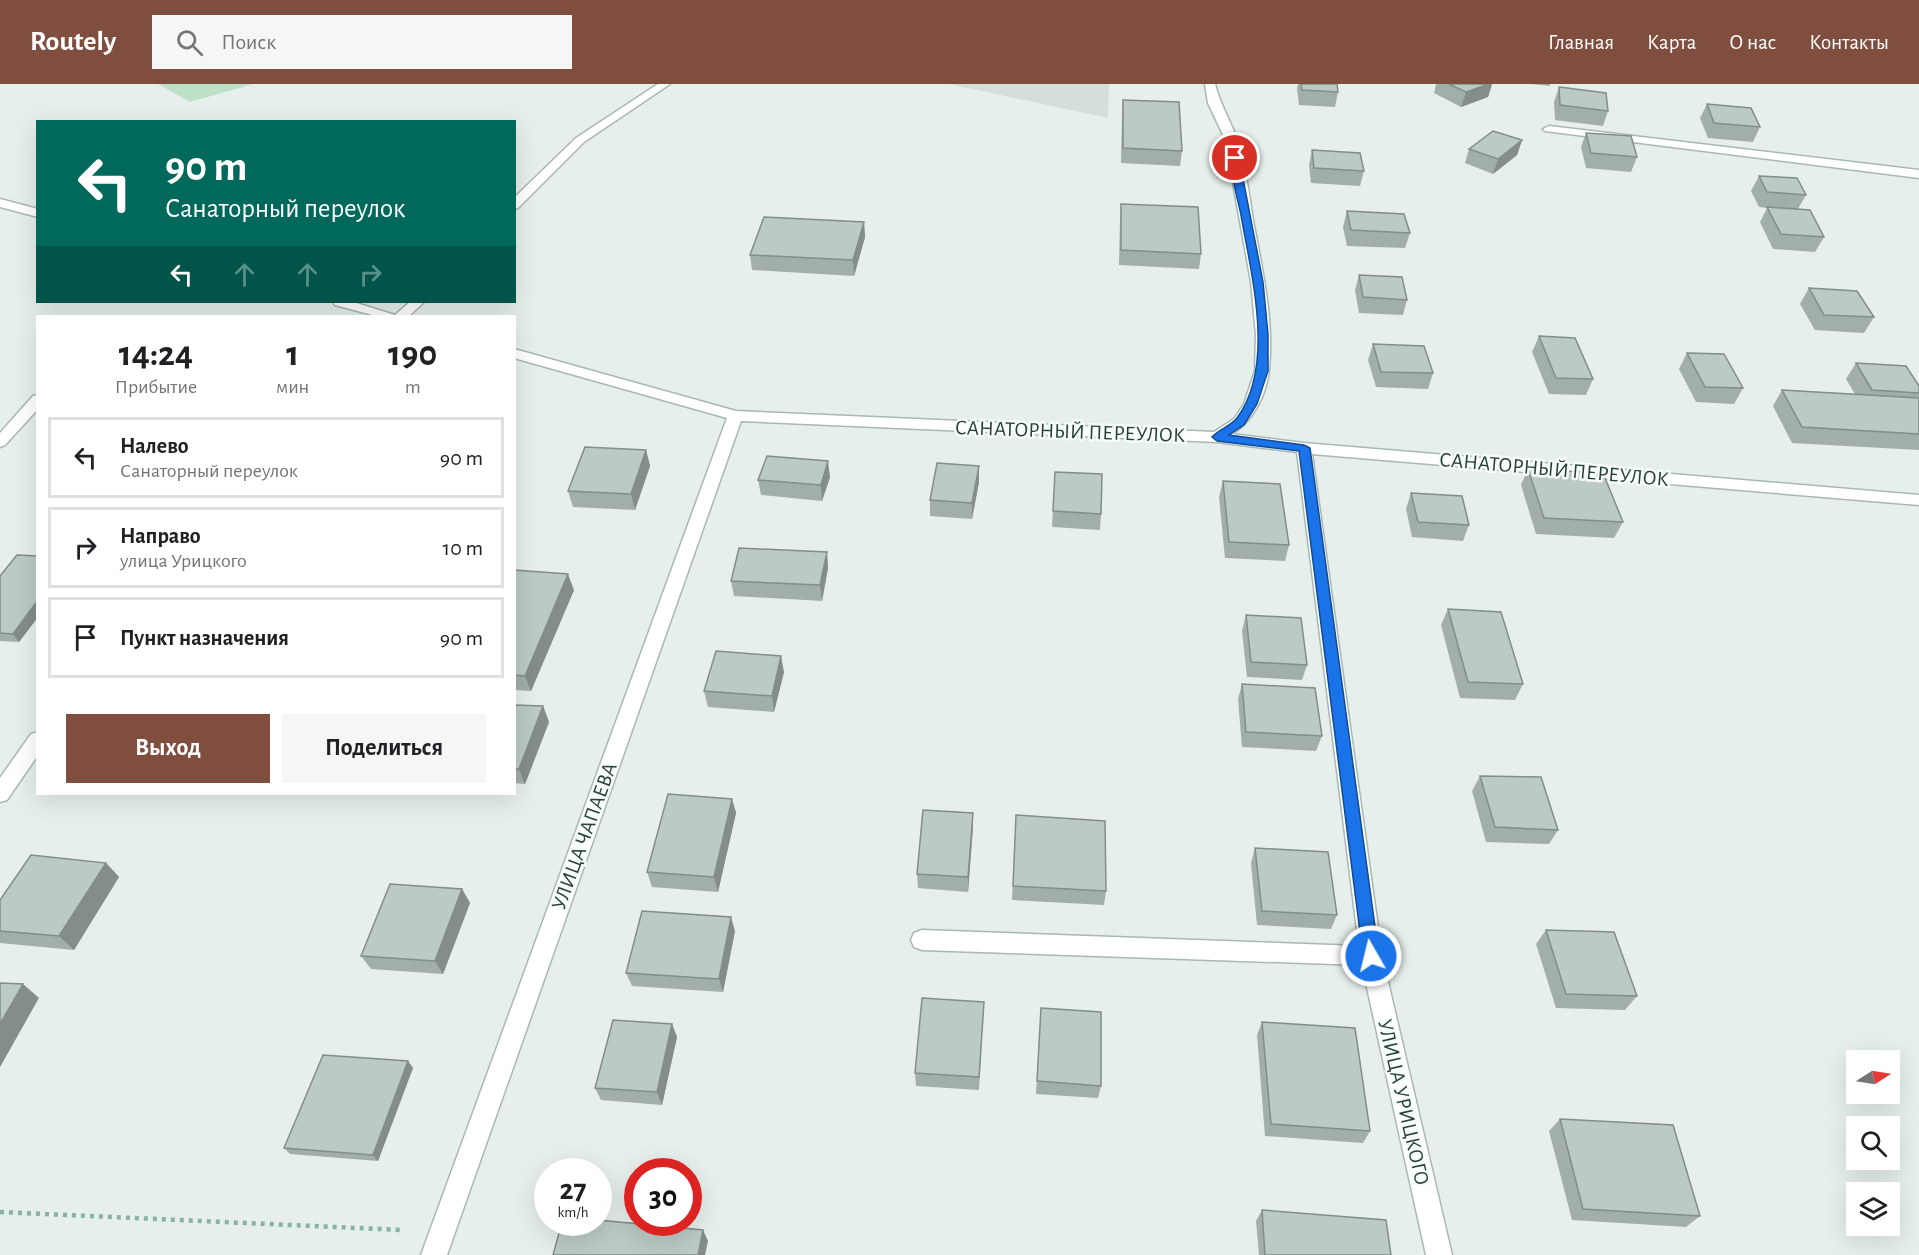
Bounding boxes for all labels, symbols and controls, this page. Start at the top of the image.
search box [152,15,572,69]
icon: search [173,26,206,59]
text: Routely [30,28,116,56]
text: Поиск [221,31,276,53]
text: Главная [1548,32,1614,53]
text: Карта [1647,32,1696,53]
text: О нас [1729,32,1776,53]
text: Контакты [1809,32,1889,53]
pin [1209,132,1260,183]
icon: arrive [1218,141,1251,174]
icon: left [66,144,144,222]
text: 90 m [165,146,247,188]
text: Санаторный переулок [165,195,405,222]
icon: left [165,258,198,291]
icon: ahead [228,258,261,291]
icon: ahead [291,258,324,291]
icon: right [354,258,387,291]
text: 14:24 [119,336,193,372]
text: 1 [286,336,299,372]
text: 190 [388,336,437,372]
text: Прибытие [115,377,197,397]
text: мин [276,377,309,397]
text: m [405,377,421,397]
street label: САНАТОРНЫЙ ПЕРЕУЛОК [954,416,1186,446]
text: Налево [120,435,189,457]
icon: left [69,441,102,474]
text: 90 m [440,447,483,469]
street label: САНАТОРНЫЙ ПЕРЕУЛОК [1438,448,1670,490]
text: Санаторный переулок [120,461,298,481]
text: Направо [120,525,201,547]
icon: right [69,531,102,564]
text: 10 m [443,537,483,559]
text: улица Урицкого [120,551,247,571]
icon: arrive [69,621,102,654]
text: Пункт назначения [120,627,289,649]
text: 90 m [440,627,483,649]
button: Выход [66,714,270,783]
button: Поделиться [282,714,486,783]
street label: УЛИЦА ЧАПАЕВА [548,760,621,913]
position arrow [1339,924,1403,988]
street label: УЛИЦА УРИЦКОГО [1374,1017,1433,1187]
north arrow [1846,1050,1900,1104]
map controls [1846,1050,1900,1236]
button: search [1846,1116,1900,1170]
speed limit sign: 30 [624,1158,702,1236]
text: 27 [559,1175,587,1205]
button: layers [1846,1182,1900,1236]
text: km/h [558,1205,588,1220]

